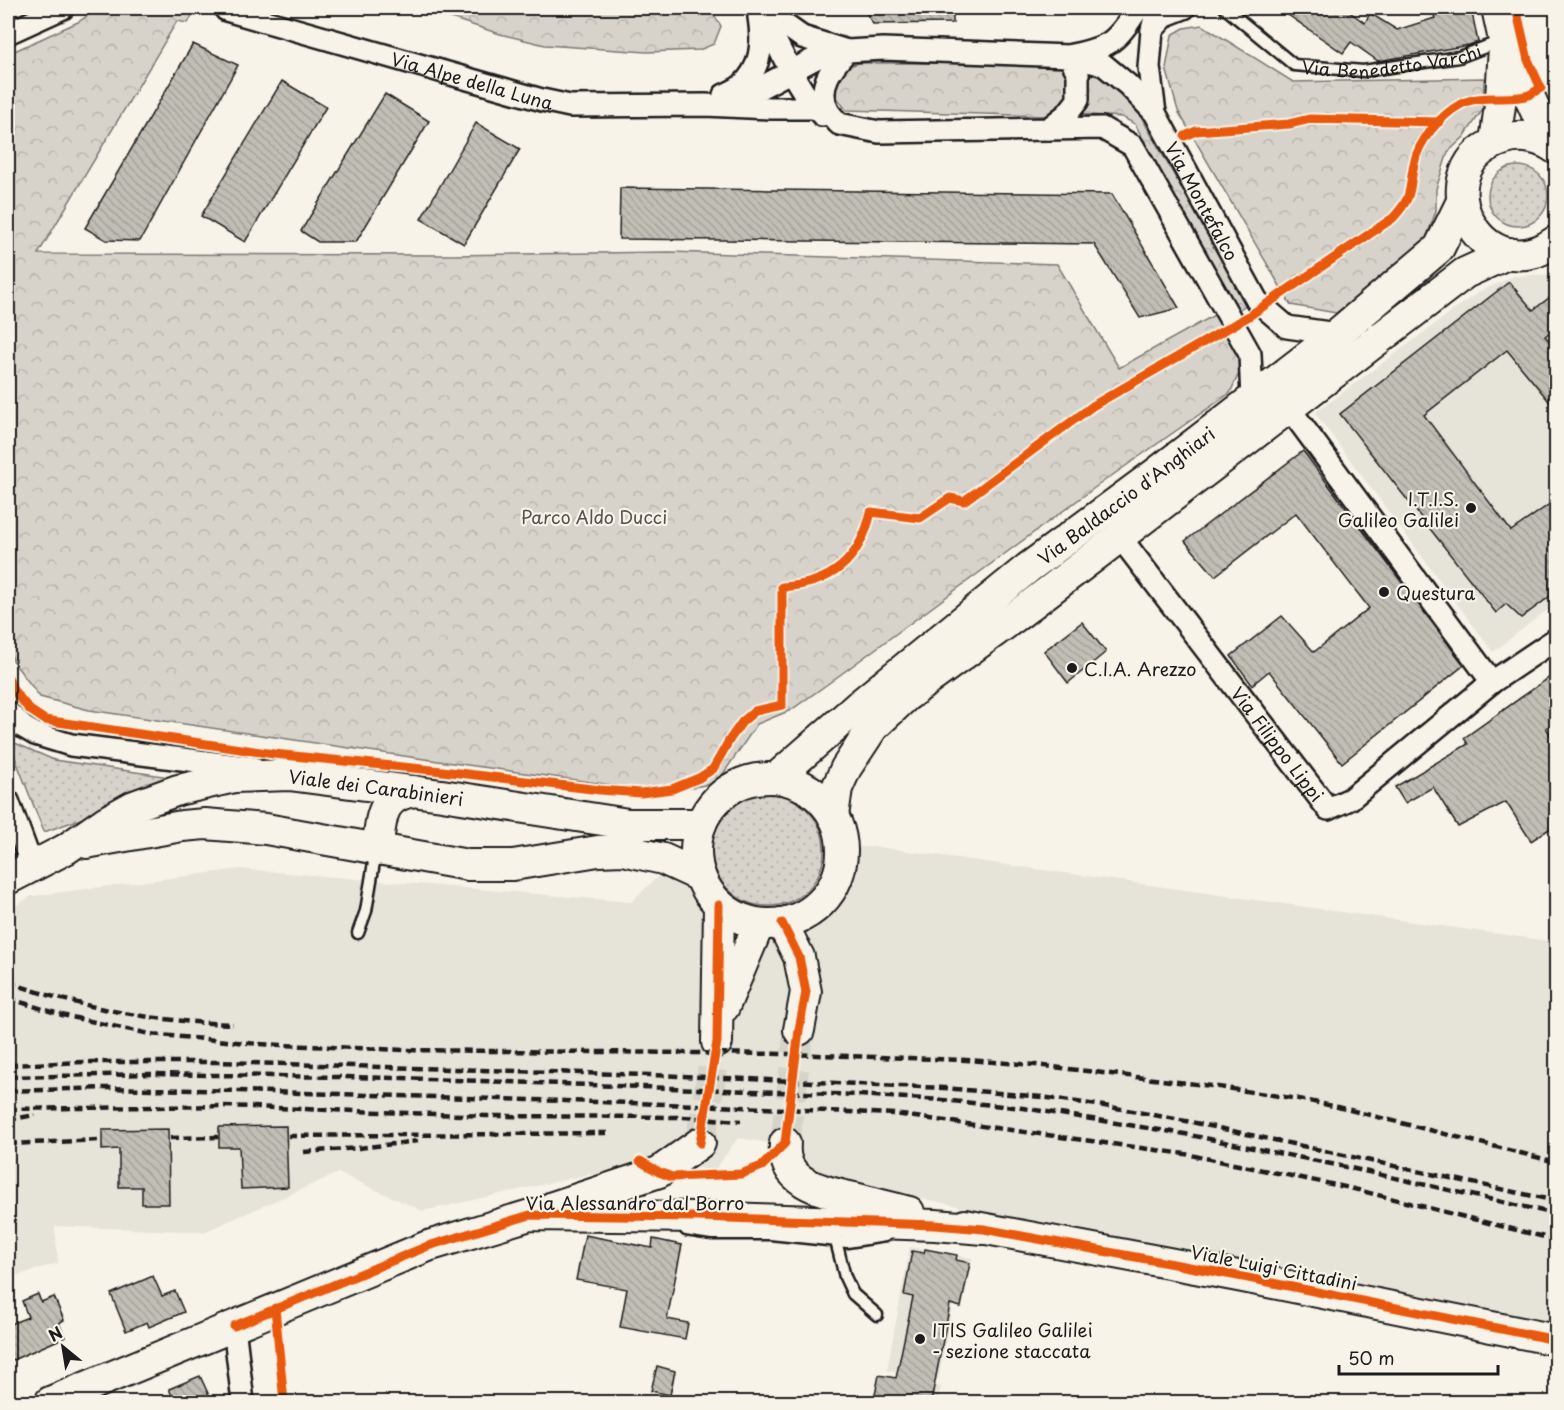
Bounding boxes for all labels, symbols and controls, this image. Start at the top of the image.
street label: Via Benedetto Varchi [1301,36,1485,85]
street label: Via Alpe della Luna [388,44,556,116]
street label: Via Montefalco [1159,136,1246,265]
street label: Via Baldaccio d'Anghiari [1031,420,1220,570]
place label: I.T.I.S. Galileo Galilei [1338,485,1459,533]
marker: I.T.I.S. Galileo Galilei [1464,501,1478,515]
park label: Parco Aldo Ducci [521,503,667,530]
place label: Questura [1396,579,1475,606]
marker: Questura [1377,585,1391,599]
place label: C.I.A. Arezzo [1084,655,1197,682]
marker: C.I.A. Arezzo [1065,661,1079,675]
street label: Via Filippo Lippi [1225,680,1331,807]
street label: Viale dei Carabinieri [287,762,465,812]
street label: Via Alessandro dal Borro [526,1189,744,1216]
street label: Viale Luigi Cittadini [1188,1238,1360,1296]
place label: ITIS Galileo Galilei - sezione staccata [932,1316,1093,1364]
north arrow [33,1317,93,1377]
text: N [44,1320,66,1347]
marker: ITIS Galileo Galilei - sezione staccata [913,1332,927,1346]
scale bar [1339,1338,1498,1376]
text: 50 m [1348,1344,1395,1371]

